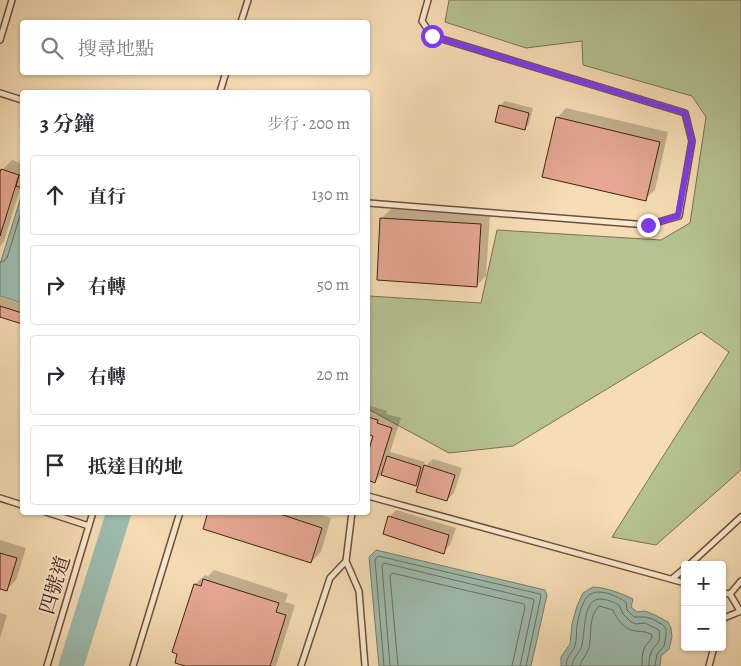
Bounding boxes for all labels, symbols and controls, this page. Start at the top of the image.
search box [20,20,370,75]
route start [421,25,444,48]
icon: search [38,34,66,62]
text: 搜尋地點 [78,36,154,62]
text: 3 分鐘 [40,110,95,138]
text: 步行 · 200 m [267,113,350,135]
icon: ahead [41,181,69,209]
text: 直行 [88,184,126,210]
text: 130 m [312,184,349,206]
route end [637,214,660,237]
icon: right [41,271,69,299]
text: 右轉 [88,274,126,300]
text: 50 m [317,274,349,296]
icon: right [41,361,69,389]
text: 右轉 [88,364,126,390]
text: 20 m [316,364,349,386]
icon: arrive [41,451,69,479]
text: 抵達目的地 [88,454,183,480]
street label: 四號道 [33,552,77,618]
map controls [681,561,726,651]
button: + [681,561,726,606]
button: − [681,606,726,651]

